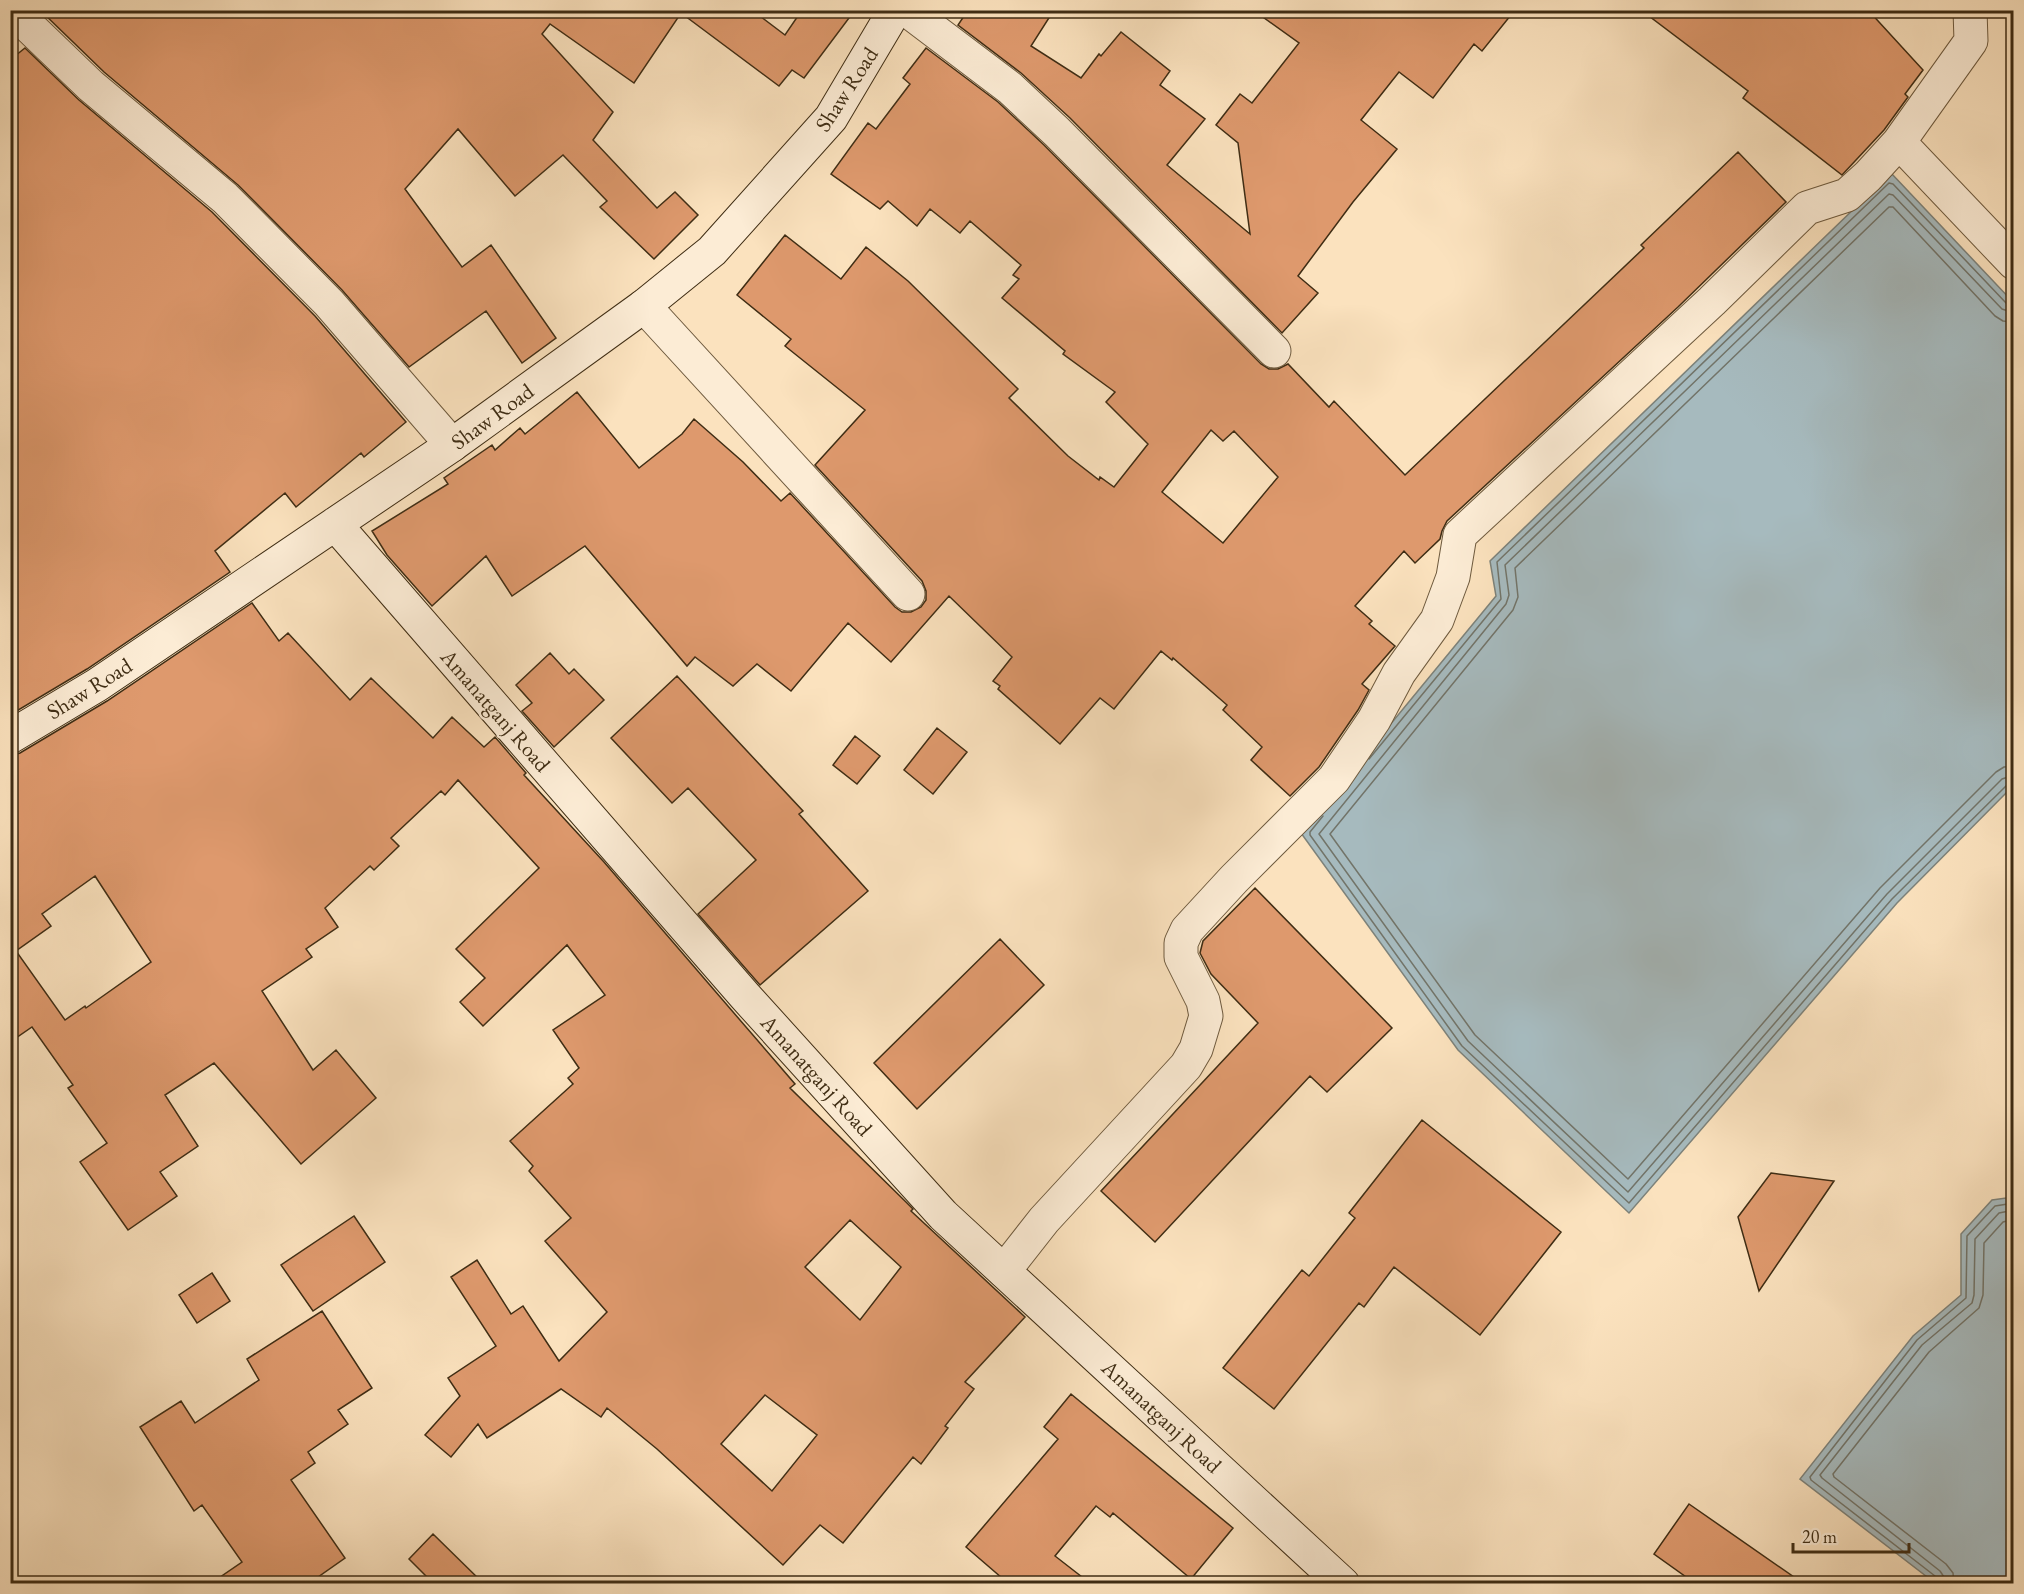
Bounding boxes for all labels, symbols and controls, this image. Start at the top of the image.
street label: Shaw Road [808,41,885,137]
street label: Shaw Road [445,376,540,456]
street label: Amanatganj Road [434,642,558,779]
street label: Shaw Road [41,650,138,726]
street label: Amanatganj Road [754,1008,879,1143]
street label: Amanatganj Road [1095,1353,1228,1480]
scale bar [1793,1516,1908,1554]
text: 20 m [1802,1525,1837,1548]

